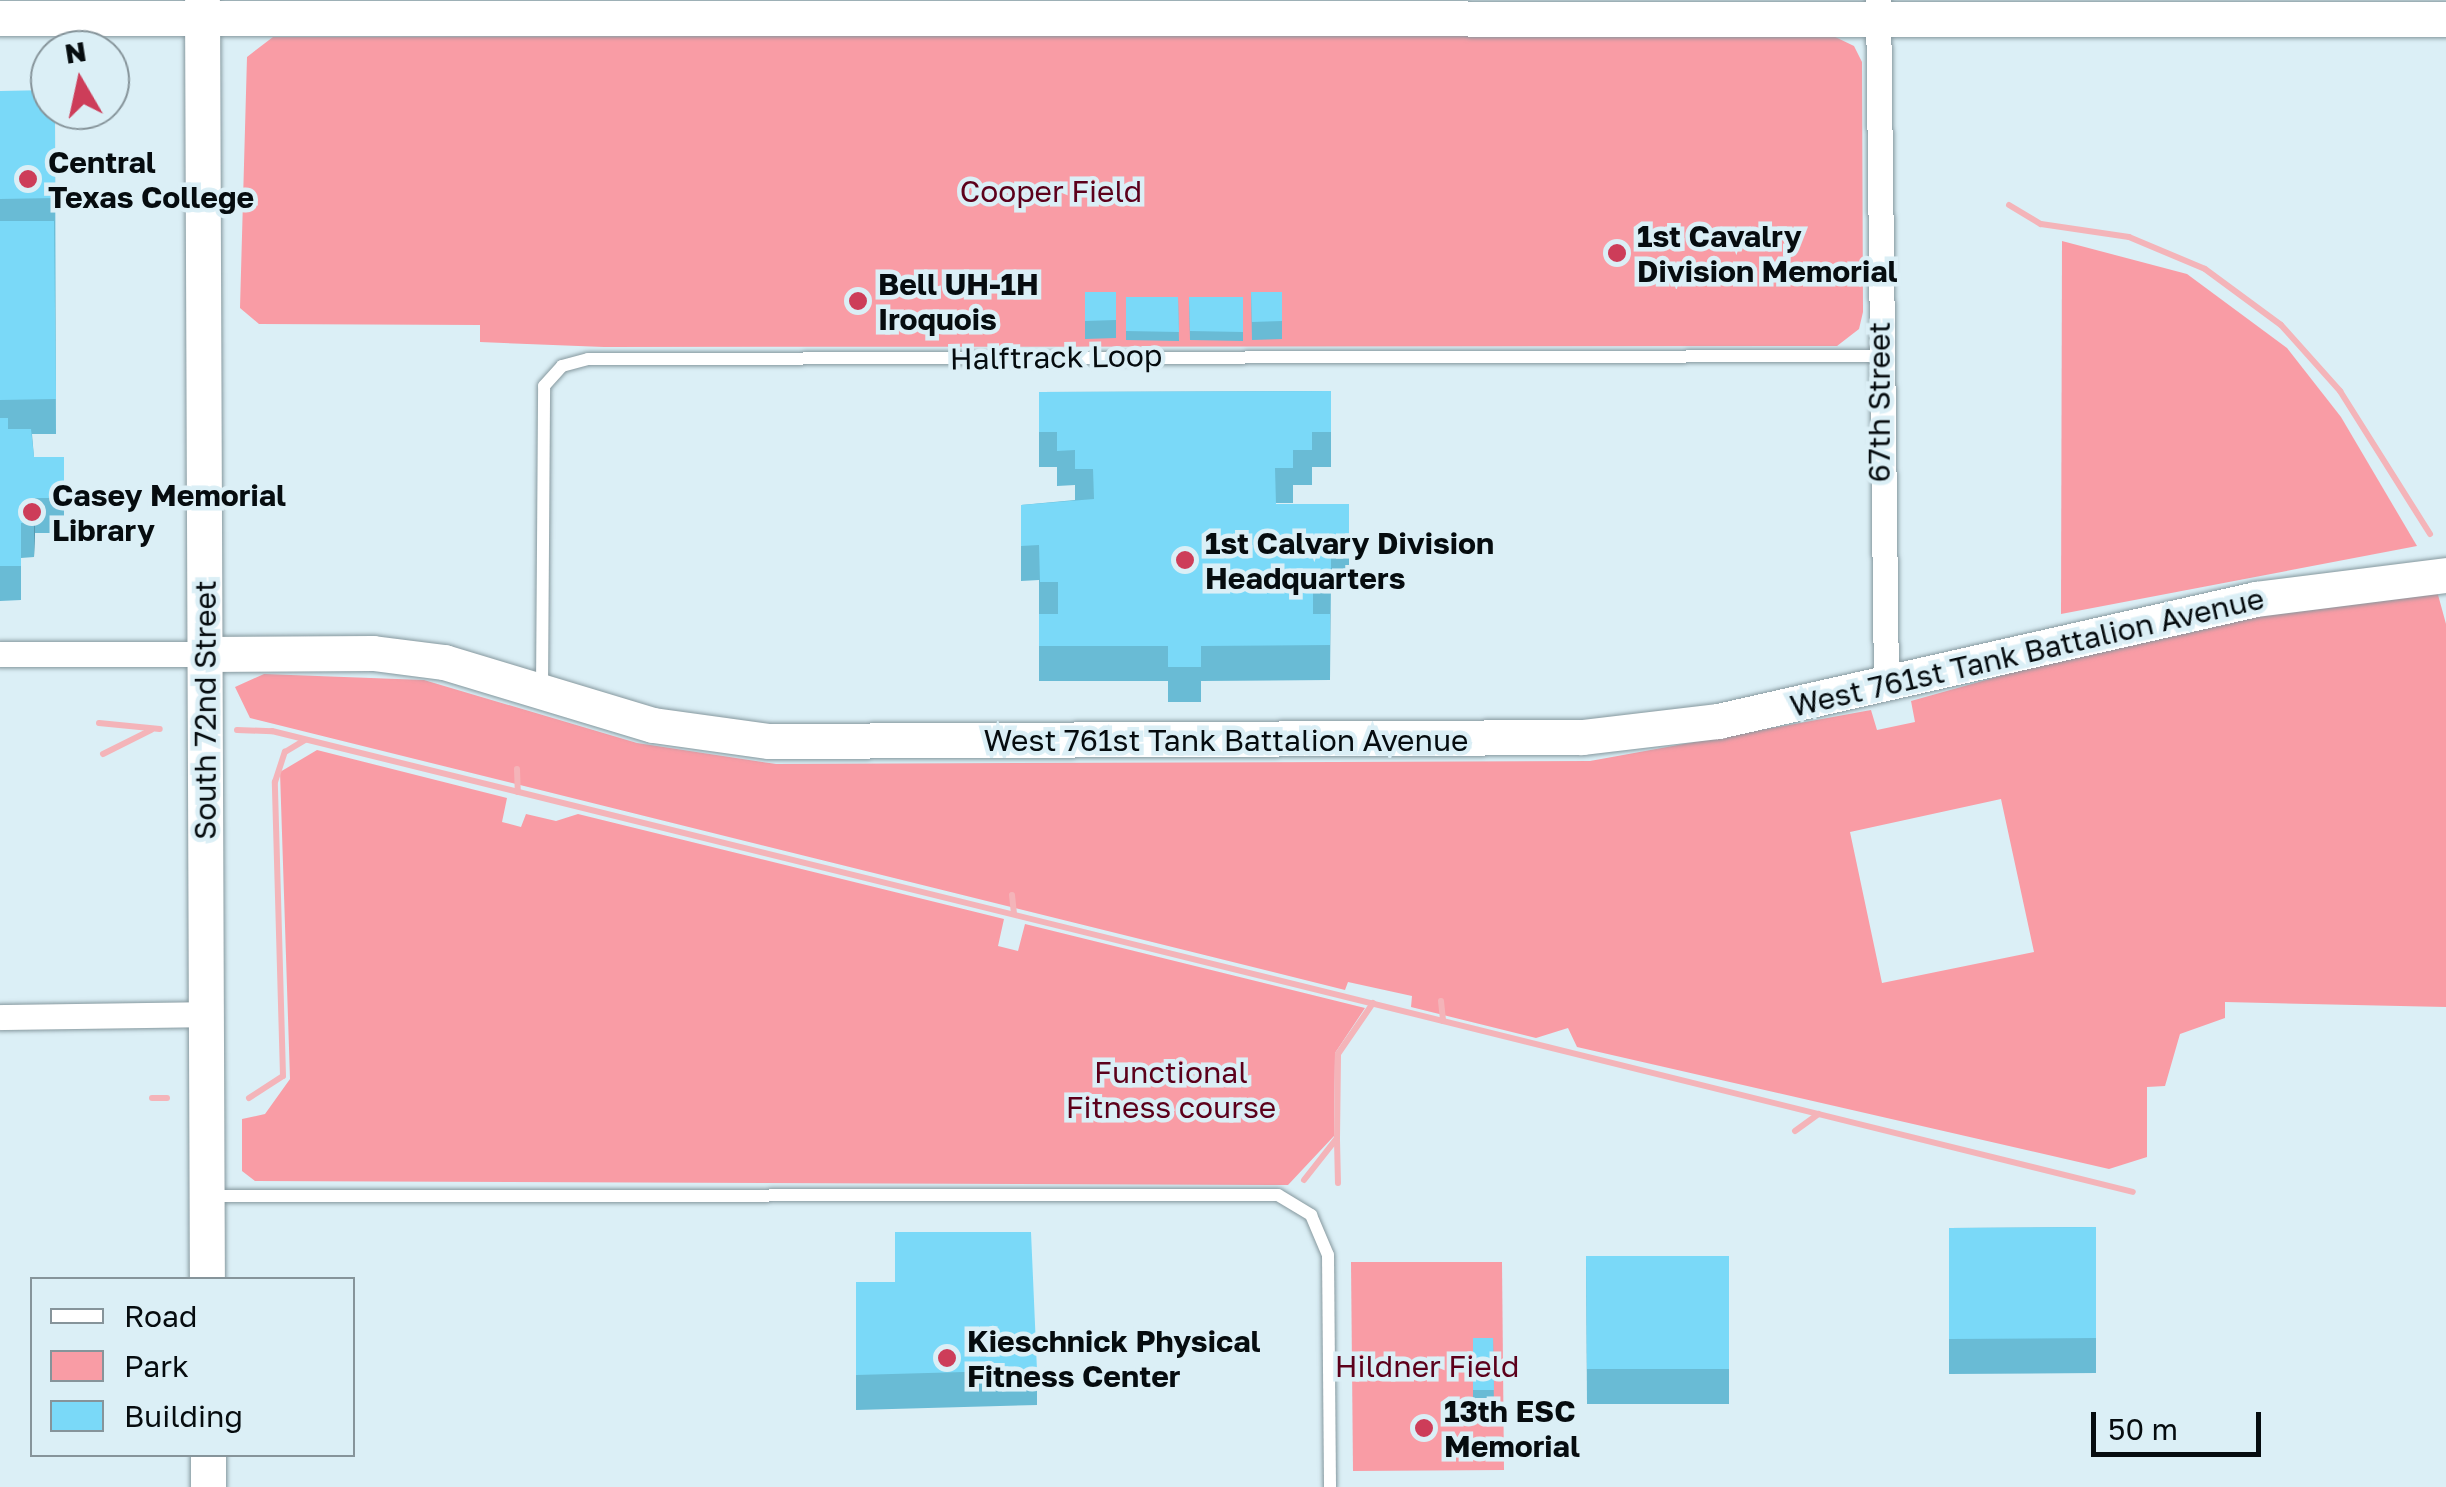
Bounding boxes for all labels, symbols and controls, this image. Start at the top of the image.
north arrow [30,30,130,130]
text: N [62,34,89,70]
place label: Central Texas College [48,144,254,214]
marker: Central Texas College [17,168,39,190]
park label: Cooper Field [960,173,1142,209]
place label: 1st Cavalry Division Memorial [1637,218,1898,288]
marker: 1st Cavalry Division Memorial [1606,242,1628,264]
place label: Bell UH-1H Iroquois [878,266,1039,336]
marker: Bell UH-1H Iroquois [847,290,869,312]
street label: 67th Street [1861,322,1897,482]
street label: Halftrack Loop [950,337,1162,377]
place label: Casey Memorial Library [52,477,286,548]
marker: Casey Memorial Library [21,501,43,523]
place label: 1st Calvary Division Headquarters [1205,525,1494,596]
marker: 1st Calvary Division Headquarters [1174,549,1196,571]
street label: South 72nd Street [187,580,223,840]
street label: West 761st Tank Battalion Avenue [1787,580,2267,724]
street label: West 761st Tank Battalion Avenue [983,722,1469,758]
park label: Functional Fitness course [1066,1054,1276,1124]
legend [30,1277,355,1457]
text: Road [124,1298,198,1334]
place label: Kieschnick Physical Fitness Center [967,1323,1261,1394]
marker: Kieschnick Physical Fitness Center [936,1347,958,1369]
text: Park [124,1348,189,1384]
park label: Hildner Field [1335,1348,1519,1384]
scale bar [2096,1392,2266,1454]
place label: 13th ESC Memorial [1444,1393,1580,1464]
text: Building [124,1398,243,1434]
text: 50 m [2108,1411,2178,1447]
marker: 13th ESC Memorial [1413,1417,1435,1439]

